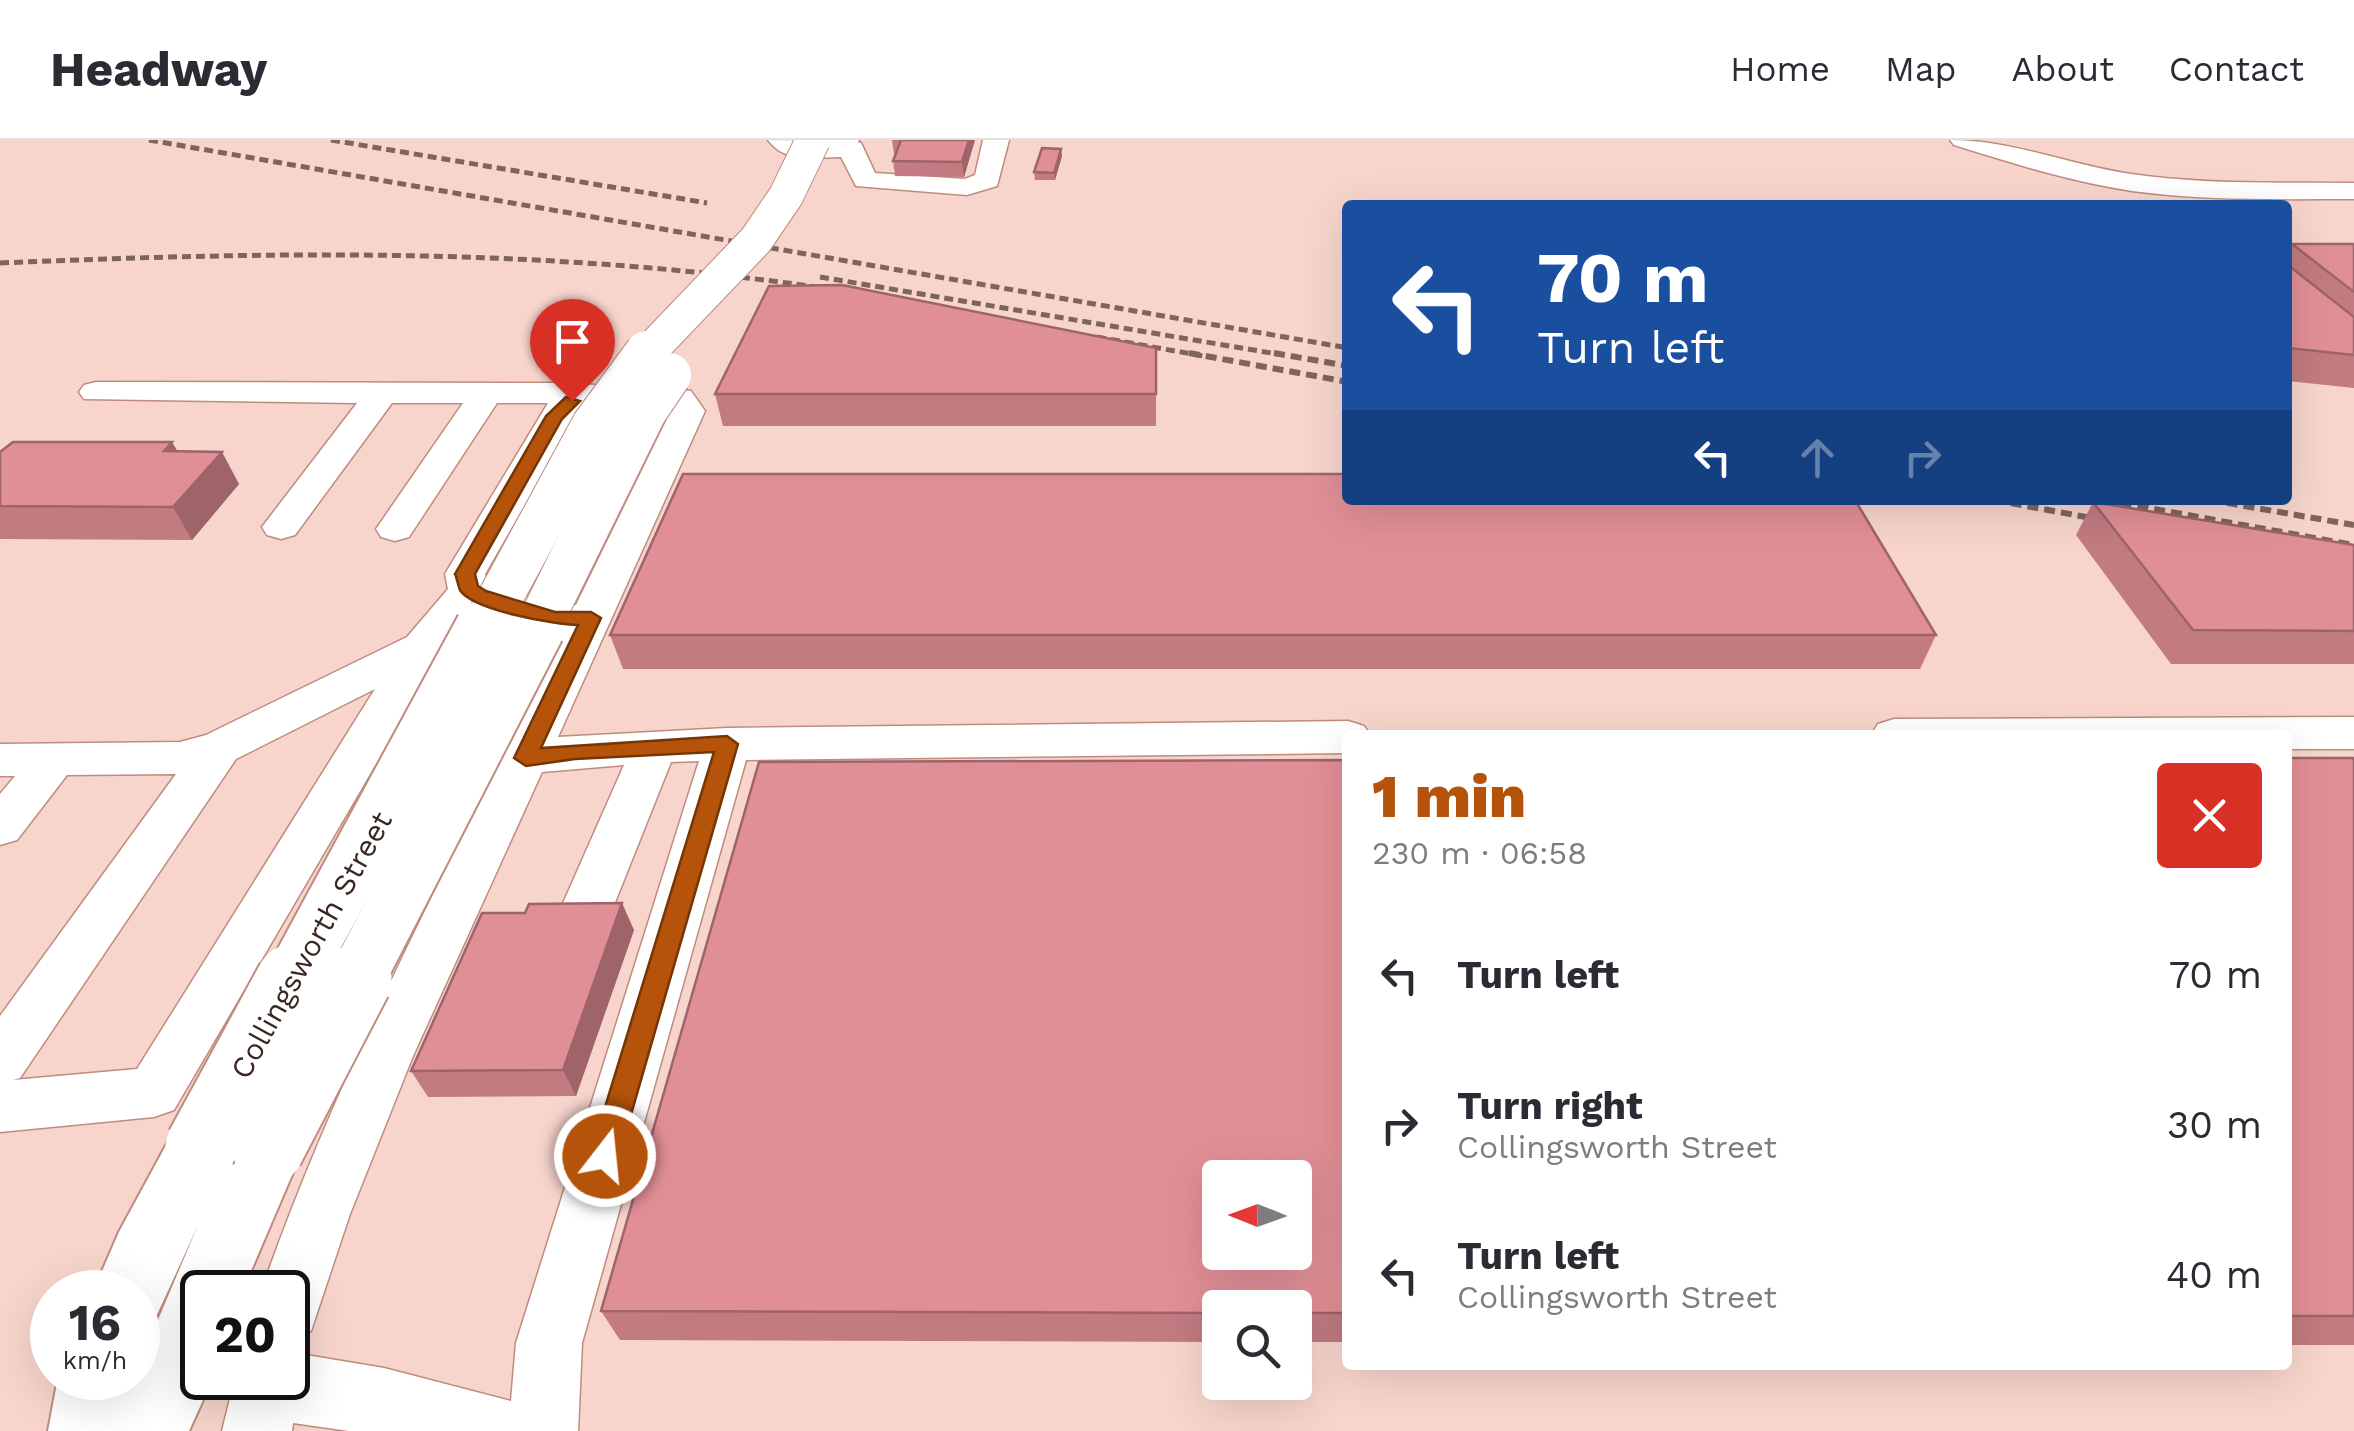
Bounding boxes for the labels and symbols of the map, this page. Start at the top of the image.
pin [530,299,615,402]
street label: Collingsworth Street [223,805,399,1085]
position arrow [553,1104,657,1208]
north arrow [1202,1160,1312,1270]
speed limit sign: 20 [180,1270,310,1400]

